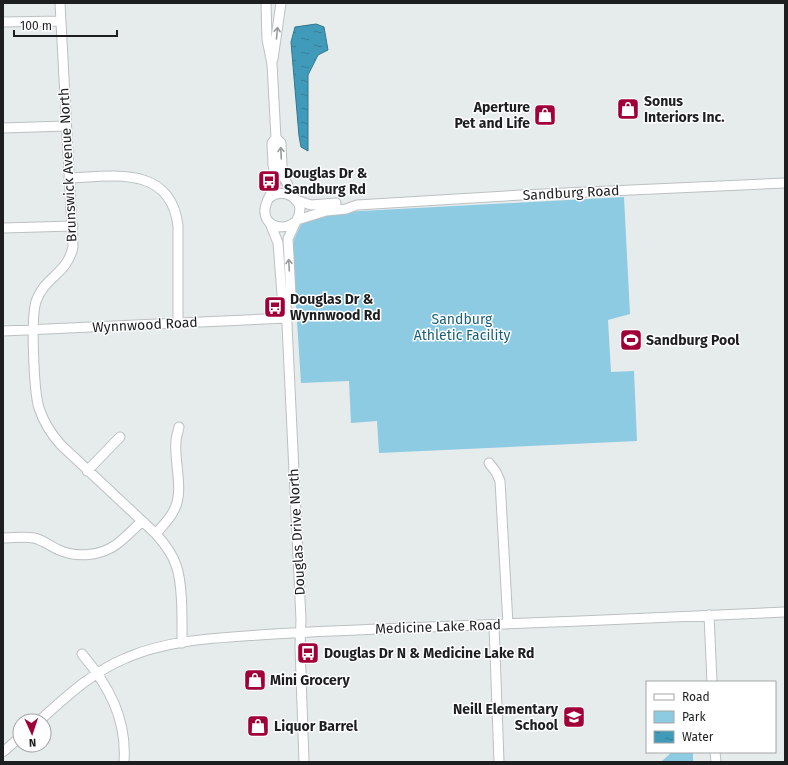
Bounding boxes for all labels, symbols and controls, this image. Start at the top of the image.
scale bar [14,12,117,38]
text: 100 m [20,19,52,33]
one-way arrow [273,27,281,40]
street label: Brunswick Avenue North [55,87,81,243]
place label: Sonus Interiors Inc. [644,93,725,126]
shop icon: Sonus Interiors Inc. [615,96,641,122]
place label: Aperture Pet and Life [454,99,530,132]
shop icon: Aperture Pet and Life [532,102,558,128]
one-way arrow [278,147,285,160]
place label: Douglas Dr & Sandburg Rd [284,165,368,198]
bus stop icon: Douglas Dr & Sandburg Rd [256,168,282,194]
street label: Sandburg Road [522,182,620,204]
one-way arrow [286,259,293,272]
place label: Douglas Dr & Wynnwood Rd [290,291,381,324]
bus stop icon: Douglas Dr & Wynnwood Rd [262,294,288,320]
park label: Sandburg Athletic Facility [414,311,510,344]
street label: Wynnwood Road [92,314,198,336]
sports icon: Sandburg Pool [618,327,644,353]
place label: Sandburg Pool [646,332,740,349]
street label: Douglas Drive North [285,468,309,596]
street label: Medicine Lake Road [375,616,501,638]
bus stop icon: Douglas Dr N & Medicine Lake Rd [295,640,321,666]
place label: Douglas Dr N & Medicine Lake Rd [324,645,534,662]
shop icon: Mini Grocery [242,667,268,693]
place label: Mini Grocery [270,672,350,689]
legend [646,681,776,753]
text: Road [682,690,710,704]
place label: Neill Elementary School [453,701,559,734]
school or university icon: Neill Elementary School [561,704,587,730]
text: Park [682,710,706,724]
north arrow [12,713,52,753]
shop icon: Liquor Barrel [245,713,271,739]
place label: Liquor Barrel [274,718,358,735]
text: Water [682,730,714,744]
text: N [29,736,36,749]

